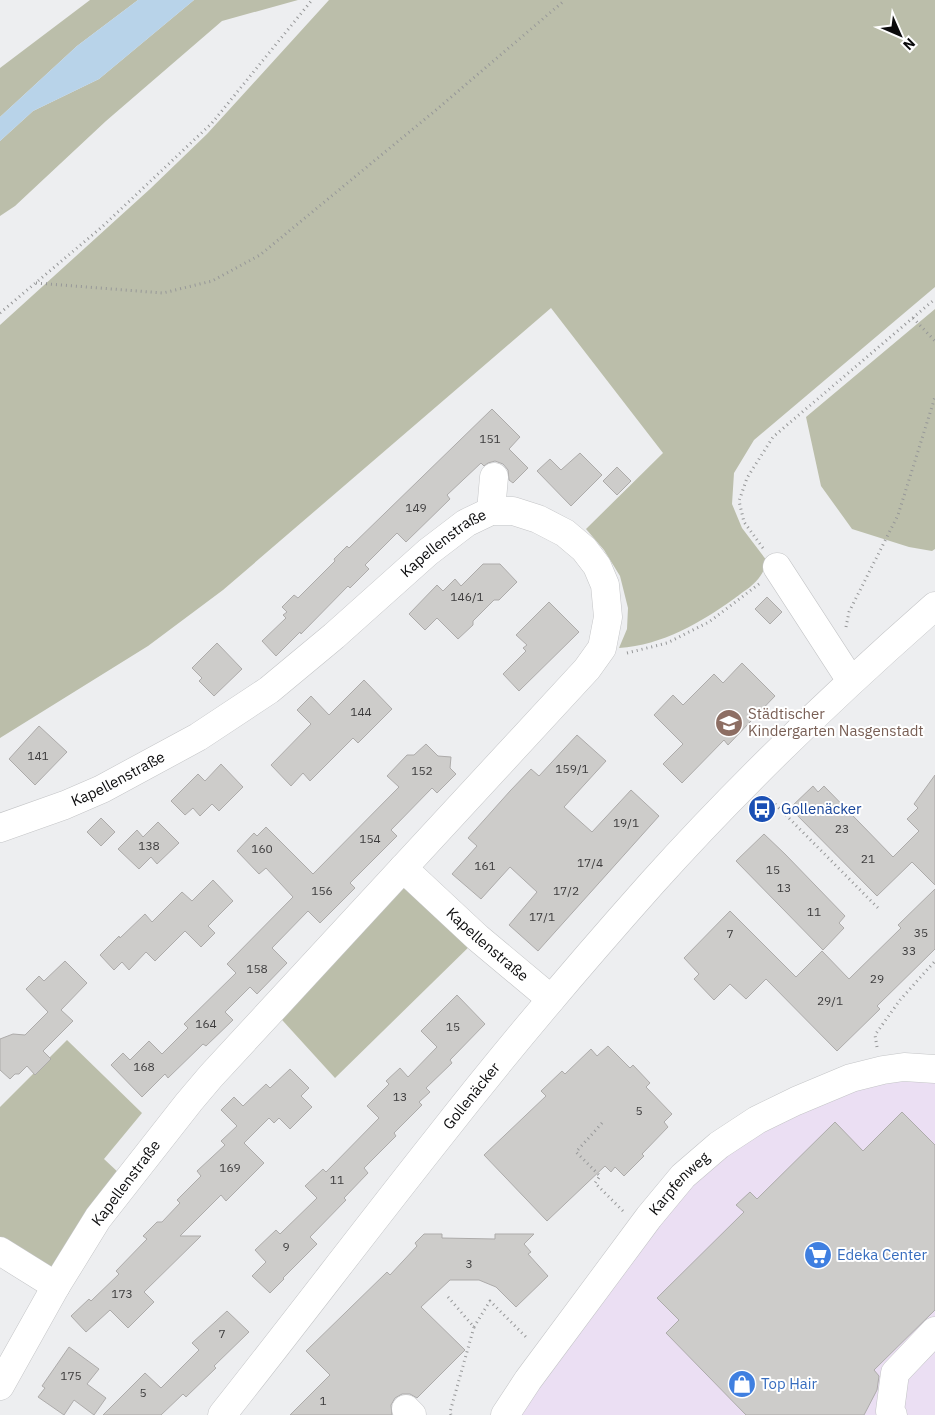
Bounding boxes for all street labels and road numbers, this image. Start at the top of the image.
street label: Kapellenstraße [396,505,489,581]
street label: Kapellenstraße [68,747,168,810]
street label: Kapellenstraße [443,903,533,985]
street label: Gollenäcker [439,1058,504,1133]
street label: Kapellenstraße [87,1136,164,1229]
street label: Karpfenweg [644,1147,713,1219]

